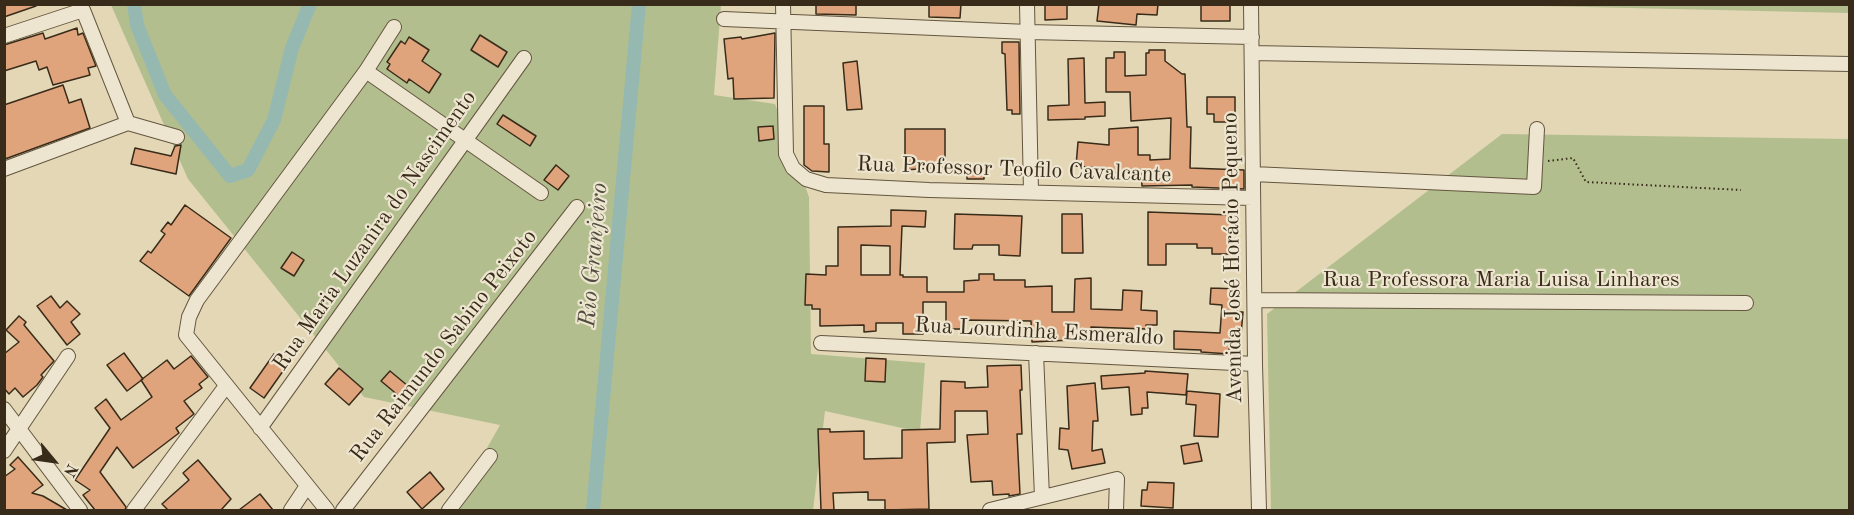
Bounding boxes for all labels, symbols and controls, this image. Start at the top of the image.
street label: Rua Maria Luzanira do Nascimento [268,86,482,376]
street label: Avenida José Horácio Pequeno [1217,112,1249,404]
street label: Rua Professor Teofilo Cavalcante [856,151,1172,189]
water label: Rio Granjeiro [573,182,615,328]
street label: Rua Raimundo Sabino Peixoto [345,225,543,467]
street label: Rua Professora Maria Luisa Linhares [1322,267,1680,293]
street label: Rua Lourdinha Esmeraldo [914,312,1164,352]
north arrow [24,431,84,491]
text: N [60,460,80,479]

